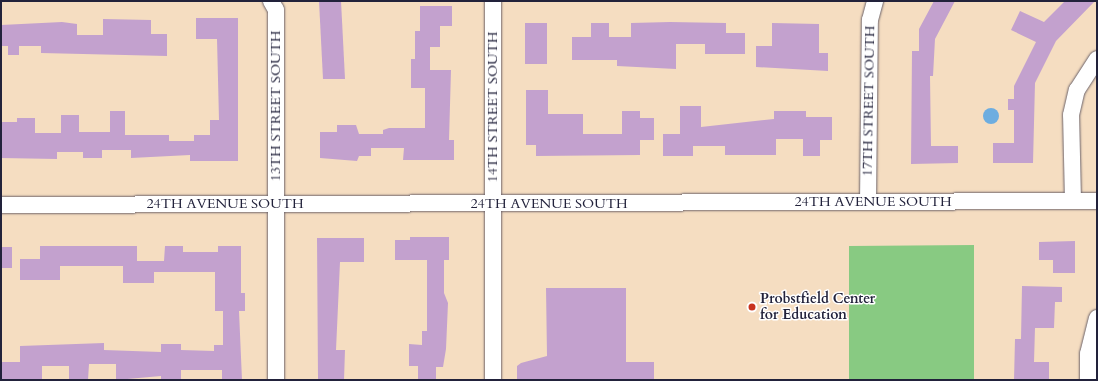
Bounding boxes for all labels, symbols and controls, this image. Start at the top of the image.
street label: 17TH STREET SOUTH [859,25,879,177]
street label: 13TH STREET SOUTH [268,31,284,181]
street label: 14TH STREET SOUTH [485,32,501,182]
street label: 24TH AVENUE SOUTH [794,194,952,210]
street label: 24TH AVENUE SOUTH [146,196,304,212]
street label: 24TH AVENUE SOUTH [470,196,628,212]
place label: Probstfield Center for Education [760,291,875,324]
marker: Probstfield Center for Education [747,302,757,312]

